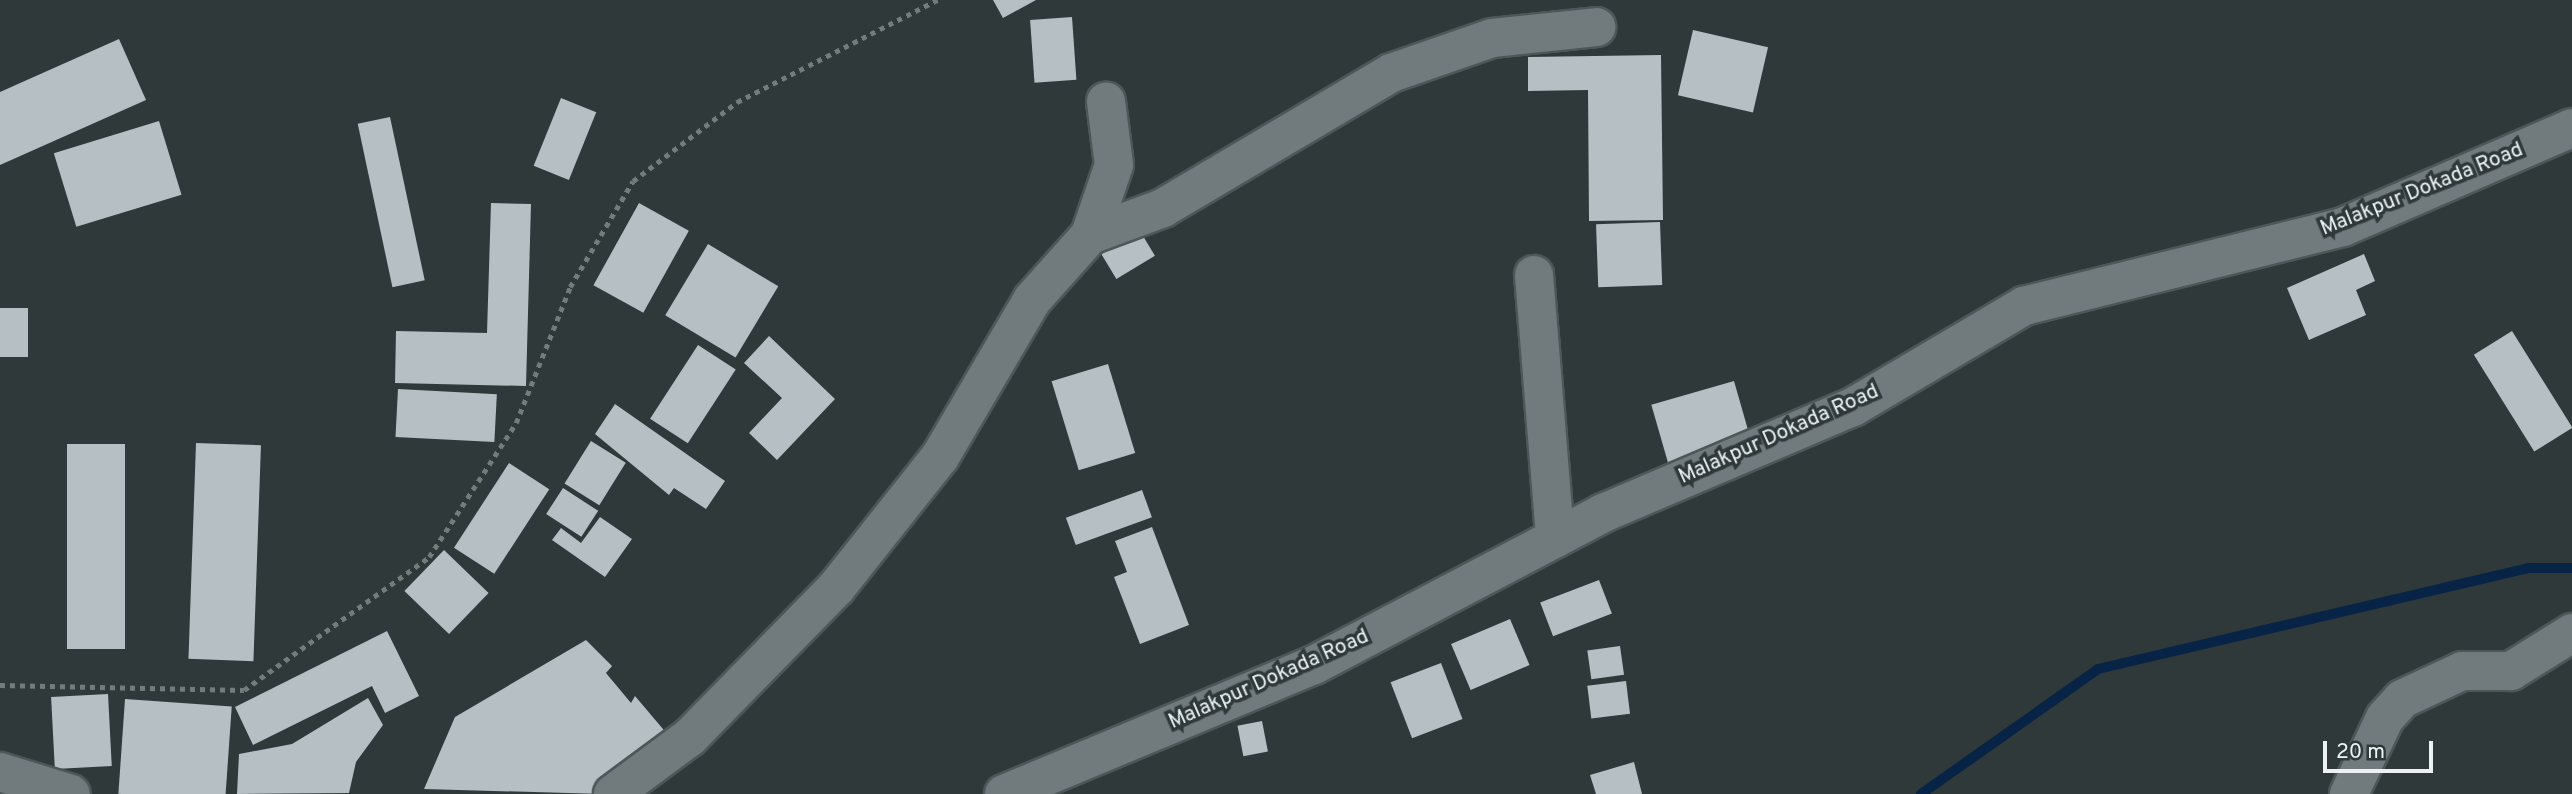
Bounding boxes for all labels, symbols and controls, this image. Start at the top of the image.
street label: Malakpur Dokada Road [2317,138,2527,242]
street label: Malakpur Dokada Road [1675,380,1883,490]
street label: Malakpur Dokada Road [1165,625,1373,735]
scale bar [2327,728,2437,772]
text: 20 m [2336,739,2385,766]

